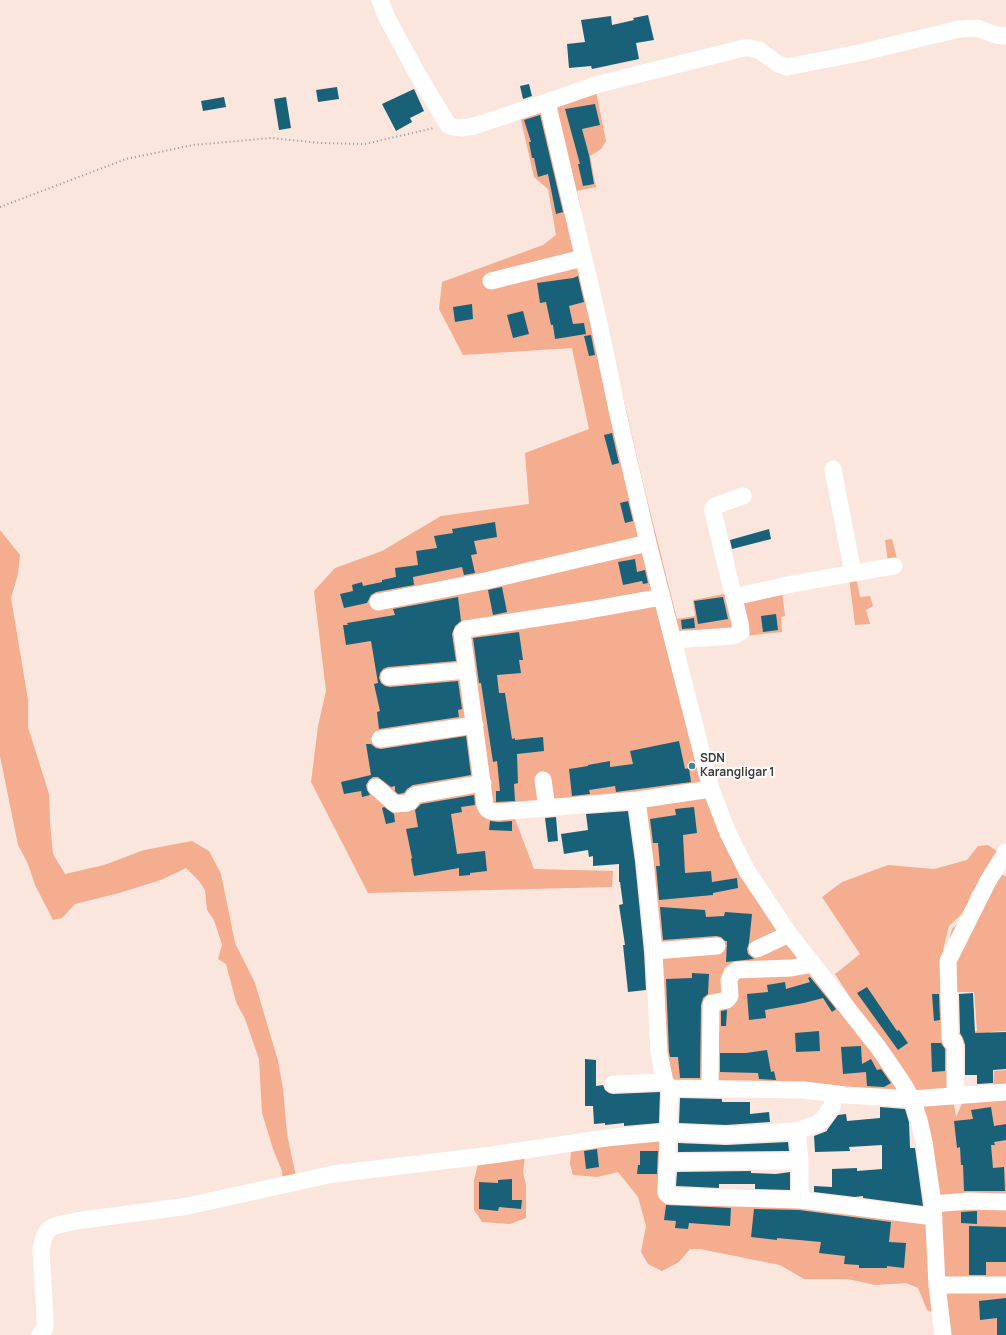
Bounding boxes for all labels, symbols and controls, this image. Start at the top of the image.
place label: SDN Karangligar 1 [700,752,775,780]
marker: SDN Karangligar 1 [687,761,697,771]

